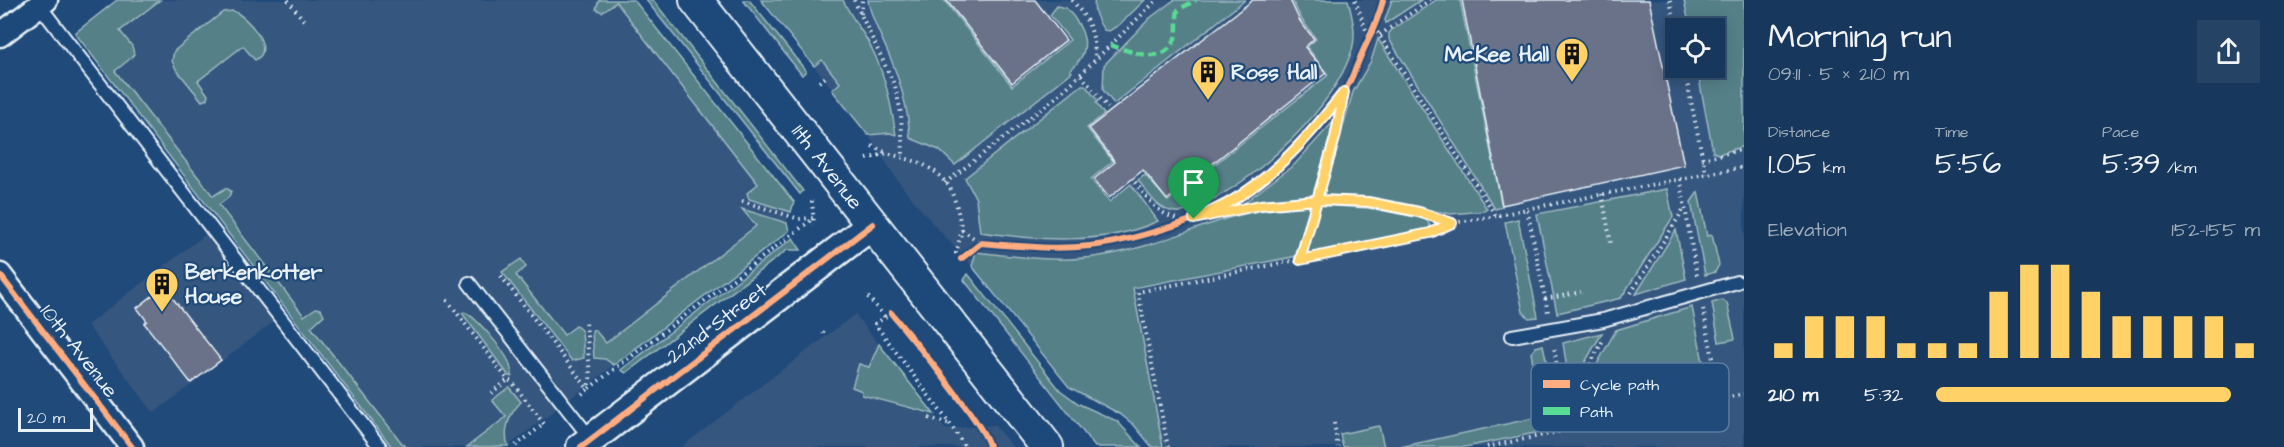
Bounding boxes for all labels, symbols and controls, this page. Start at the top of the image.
text: Morning run [1768,14,1952,60]
map controls [1665,18,1725,78]
button: locate [1665,18,1725,78]
button: share [2197,20,2260,83]
building icon: McKee Hall [1554,36,1590,83]
place label: McKee Hall [1444,40,1550,69]
building icon: Ross Hall [1190,54,1226,101]
place label: Ross Hall [1231,58,1318,87]
text: 09:11 · 5 × 210 m [1768,60,1909,88]
street label: 11th Avenue [785,118,869,216]
text: Distance [1768,121,1830,143]
text: Time [1935,121,1969,143]
text: Pace [2102,121,2139,143]
text: 1.05 [1768,143,1816,185]
text: 5:56 [1935,143,2001,185]
text: 5:39 [2102,143,2161,185]
pin [1168,157,1219,219]
text: km [1816,157,1845,179]
text: /km [2161,157,2197,179]
icon: arrive [1177,166,1210,199]
text: Elevation [1768,216,1847,244]
text: 152–155 m [2171,216,2260,244]
place label: Berkenkotter House [185,258,323,311]
building icon: Berkenkotter House [144,266,180,313]
street label: 22nd Street [661,275,773,370]
street label: 10th Avenue [33,298,125,404]
legend [1531,363,1729,432]
text: Cycle path [1580,374,1659,397]
text: 210 m [1768,381,1818,409]
text: 5:32 [1864,381,1903,409]
text: Path [1580,401,1613,423]
scale bar [18,405,93,432]
text: 20 m [27,407,65,429]

